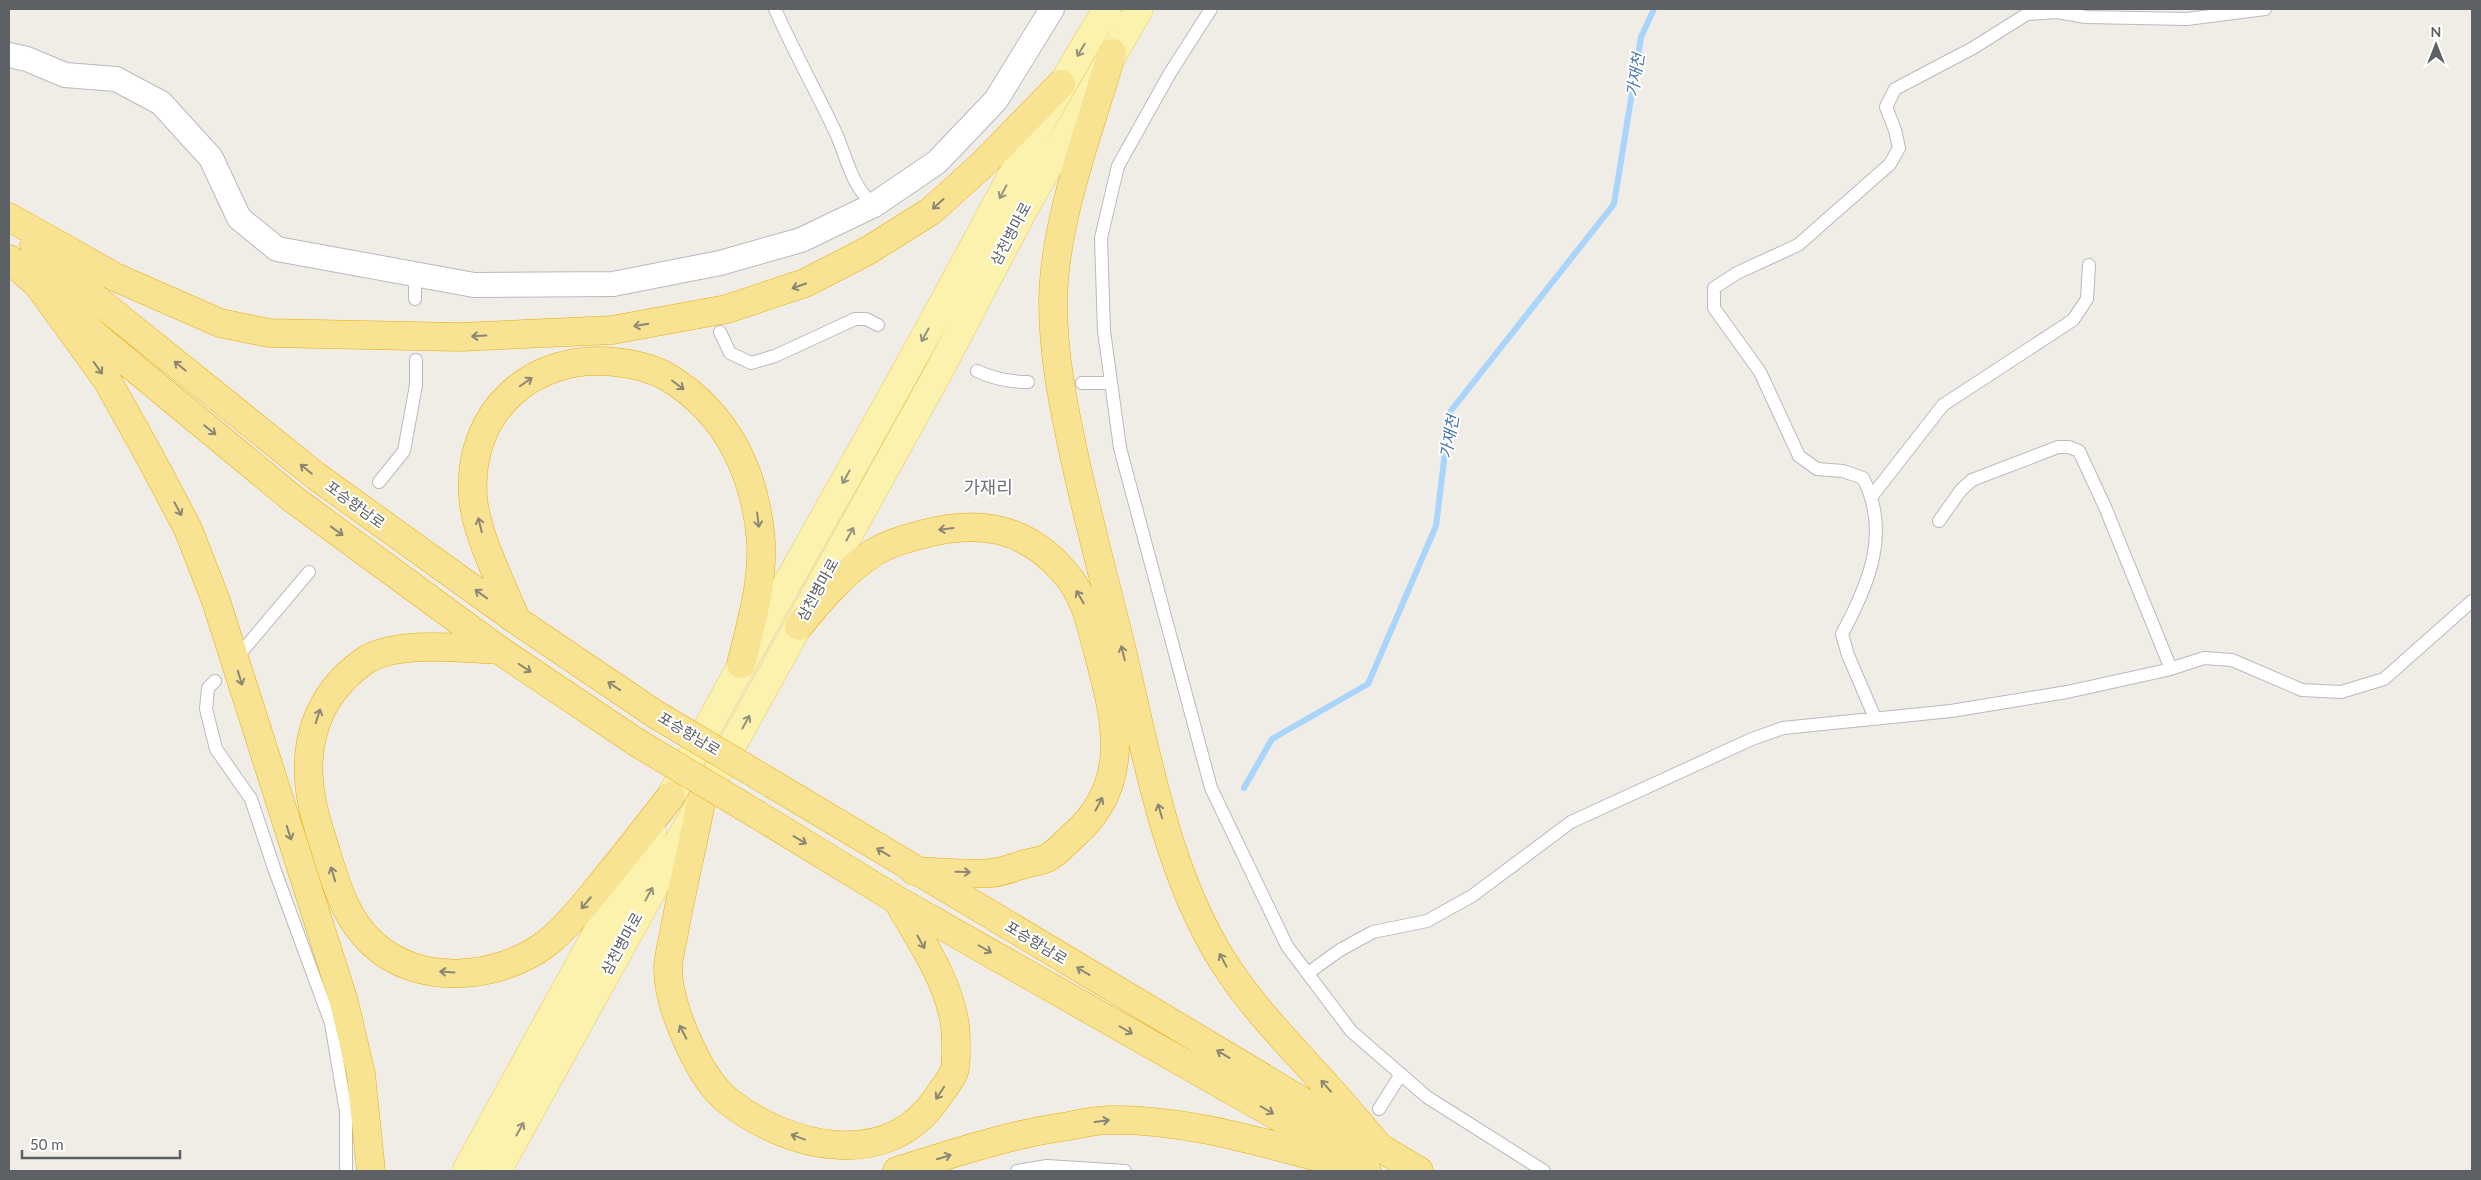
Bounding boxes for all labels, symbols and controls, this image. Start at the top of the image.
north arrow [2411,20,2461,70]
text: N [2431,23,2441,40]
one-way arrow [1076,43,1086,57]
water label: 가재천 [1622,49,1648,98]
one-way arrow [997,185,1007,199]
one-way arrow [932,198,945,210]
street label: 삼천병마로 [986,199,1034,268]
one-way arrow [791,281,807,291]
one-way arrow [634,320,650,330]
one-way arrow [920,328,930,342]
one-way arrow [472,332,488,341]
one-way arrow [93,361,103,375]
one-way arrow [173,361,186,372]
one-way arrow [518,377,532,387]
one-way arrow [671,380,685,390]
water label: 가재천 [1435,411,1462,460]
one-way arrow [203,424,216,435]
one-way arrow [300,463,313,474]
one-way arrow [841,470,851,485]
district label: 가재리 [963,476,1013,498]
street label: 포승향남로 [322,477,389,532]
one-way arrow [174,501,183,516]
one-way arrow [753,512,763,528]
one-way arrow [474,518,484,534]
one-way arrow [938,524,954,534]
one-way arrow [330,526,344,536]
one-way arrow [845,527,855,541]
street label: 삼천병마로 [793,555,842,624]
one-way arrow [474,589,488,599]
one-way arrow [1075,590,1085,605]
one-way arrow [1117,646,1127,662]
one-way arrow [517,663,531,673]
one-way arrow [235,669,245,685]
one-way arrow [608,681,622,691]
street label: 포승향남로 [655,708,724,759]
one-way arrow [314,709,324,725]
one-way arrow [742,715,751,730]
one-way arrow [1095,797,1105,812]
one-way arrow [1155,803,1165,819]
one-way arrow [284,824,294,840]
one-way arrow [792,835,806,845]
one-way arrow [877,847,891,857]
one-way arrow [327,867,337,883]
one-way arrow [954,867,970,877]
one-way arrow [645,887,654,902]
one-way arrow [581,896,592,909]
street label: 삼천병마로 [597,909,646,978]
street label: 포승향남로 [1002,917,1071,968]
one-way arrow [916,935,926,950]
one-way arrow [977,945,991,955]
one-way arrow [1218,953,1228,968]
one-way arrow [1076,966,1091,976]
one-way arrow [440,968,456,977]
one-way arrow [678,1024,688,1039]
one-way arrow [1118,1025,1132,1035]
one-way arrow [1216,1048,1231,1058]
one-way arrow [1320,1079,1332,1092]
one-way arrow [935,1086,945,1100]
one-way arrow [1259,1106,1274,1116]
one-way arrow [1094,1116,1110,1126]
one-way arrow [516,1122,526,1136]
scale bar [22,1128,180,1160]
one-way arrow [791,1132,806,1141]
text: 50 m [30,1135,64,1153]
one-way arrow [935,1151,951,1161]

